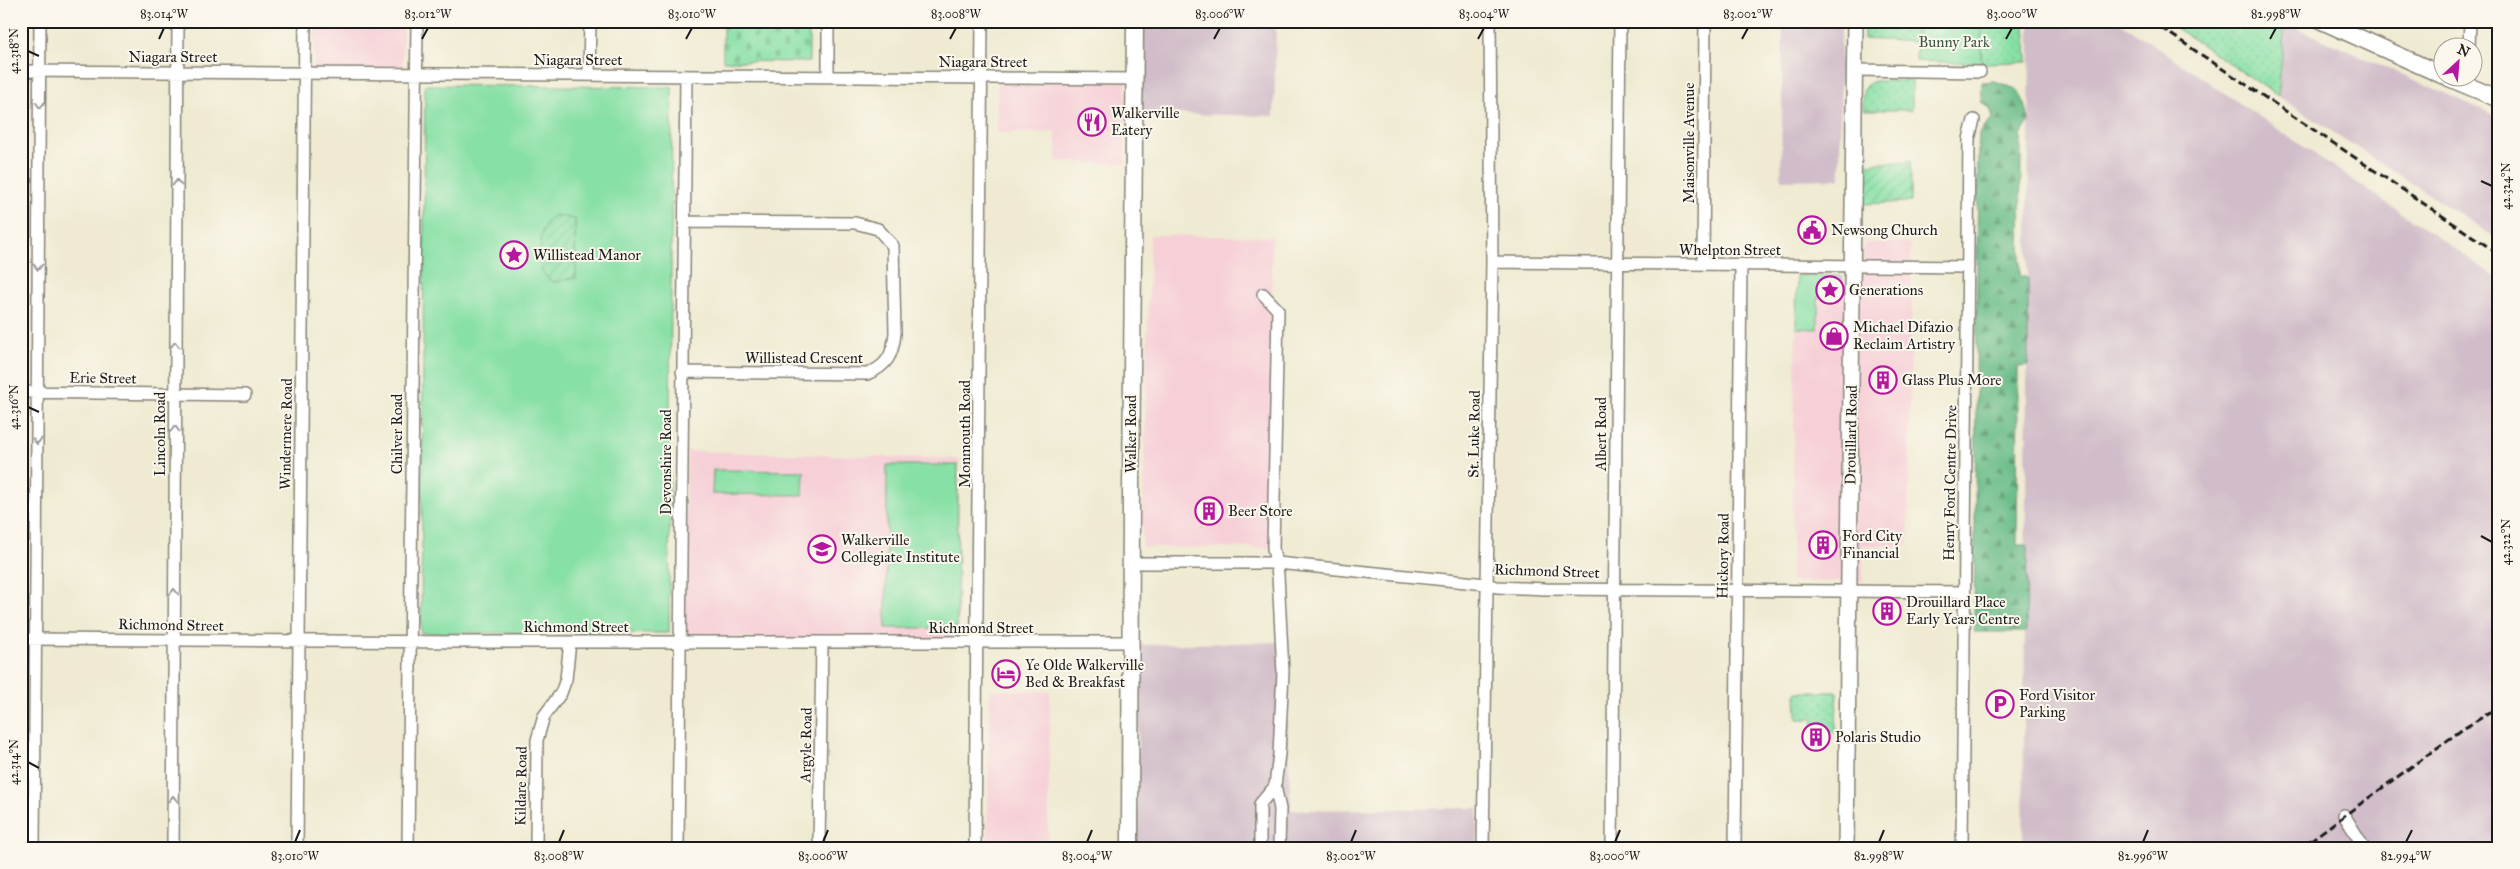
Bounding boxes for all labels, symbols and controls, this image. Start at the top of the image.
text: 83.014°W [140,7,188,21]
text: 83.012°W [405,7,452,21]
text: 83.010°W [668,7,717,21]
text: 83.008°W [931,7,981,21]
text: 83.006°W [1195,7,1245,21]
text: 83.004°W [1459,7,1510,21]
text: 83.002°W [1723,7,1773,21]
text: 83.000°W [1987,7,2038,21]
text: 82.998°W [2251,7,2302,21]
text: 42.318°N [7,28,21,74]
park label: Bunny Park [1918,33,1990,51]
north arrow [2432,38,2482,88]
text: N [2454,41,2473,61]
street label: Niagara Street [129,48,218,66]
street label: Niagara Street [534,51,623,69]
street label: Niagara Street [939,53,1028,71]
street label: Maisonville Avenue [1680,83,1698,203]
one-way arrow [35,102,45,109]
place label: Walkerville Eatery [1111,104,1180,139]
restaurant icon: Walkerville Eatery [1077,107,1107,137]
text: 42.324°N [2499,162,2513,210]
one-way arrow [172,178,182,186]
public building icon: Newsong Church [1797,215,1827,245]
place label: Newsong Church [1831,221,1938,239]
place icon: Willistead Manor [499,240,529,270]
street label: Whelpton Street [1679,241,1782,259]
place label: Willistead Manor [533,246,641,264]
one-way arrow [33,264,43,272]
place icon: Generations [1815,275,1845,305]
place label: Generations [1849,281,1923,299]
place label: Michael Difazio Reclaim Artistry [1853,318,1956,353]
shop icon: Michael Difazio Reclaim Artistry [1819,321,1849,351]
one-way arrow [170,341,181,349]
street label: Willistead Crescent [745,349,864,367]
building icon: Glass Plus More [1868,365,1898,395]
street label: Erie Street [69,368,137,388]
place label: Glass Plus More [1902,371,2001,389]
street label: Windermere Road [276,378,296,490]
street label: Monmouth Road [956,379,974,488]
text: 42.316°N [7,384,21,430]
street label: Drouillard Road [1841,384,1861,485]
street label: St. Luke Road [1464,390,1484,478]
street label: Lincoln Road [151,391,169,476]
street label: Chilver Road [388,393,406,474]
street label: Walker Road [1122,395,1140,473]
street label: Albert Road [1592,397,1610,472]
street label: Henry Ford Centre Drive [1940,405,1960,561]
street label: Devonshire Road [657,409,675,515]
one-way arrow [170,425,180,432]
one-way arrow [32,438,42,445]
building icon: Beer Store [1194,496,1224,526]
place label: Beer Store [1228,502,1293,520]
street label: Hickory Road [1713,513,1733,599]
text: 42.322°N [2499,519,2513,565]
place label: Ford City Financial [1842,527,1903,562]
building icon: Ford City Financial [1808,530,1838,560]
place label: Walkerville Collegiate Institute [841,531,960,566]
school or university icon: Walkerville Collegiate Institute [807,534,837,564]
street label: Richmond Street [1494,560,1601,582]
one-way arrow [169,587,179,595]
place label: Drouillard Place Early Years Centre [1906,593,2020,628]
building icon: Drouillard Place Early Years Centre [1872,596,1902,626]
street label: Richmond Street [118,615,225,635]
street label: Richmond Street [523,618,630,636]
street label: Richmond Street [928,619,1035,637]
place label: Ye Olde Walkerville Bed & Breakfast [1025,656,1144,691]
hotel icon: Ye Olde Walkerville Bed & Breakfast [991,659,1021,689]
place label: Ford Visitor Parking [2019,686,2095,721]
parking icon: Ford Visitor Parking [1985,689,2015,719]
street label: Argyle Road [796,707,816,784]
building icon: Polaris Studio [1801,722,1831,752]
place label: Polaris Studio [1835,728,1921,746]
text: 42.314°N [7,739,21,785]
street label: Kildare Road [511,746,531,826]
one-way arrow [168,795,178,802]
text: 83.010°W [271,849,320,863]
text: 83.008°W [534,849,584,863]
text: 83.006°W [798,849,848,863]
text: 83.004°W [1062,849,1113,863]
text: 83.002°W [1326,849,1376,863]
text: 83.000°W [1590,849,1641,863]
text: 82.998°W [1854,849,1905,863]
text: 82.996°W [2118,849,2169,863]
text: 82.994°W [2381,849,2432,863]

